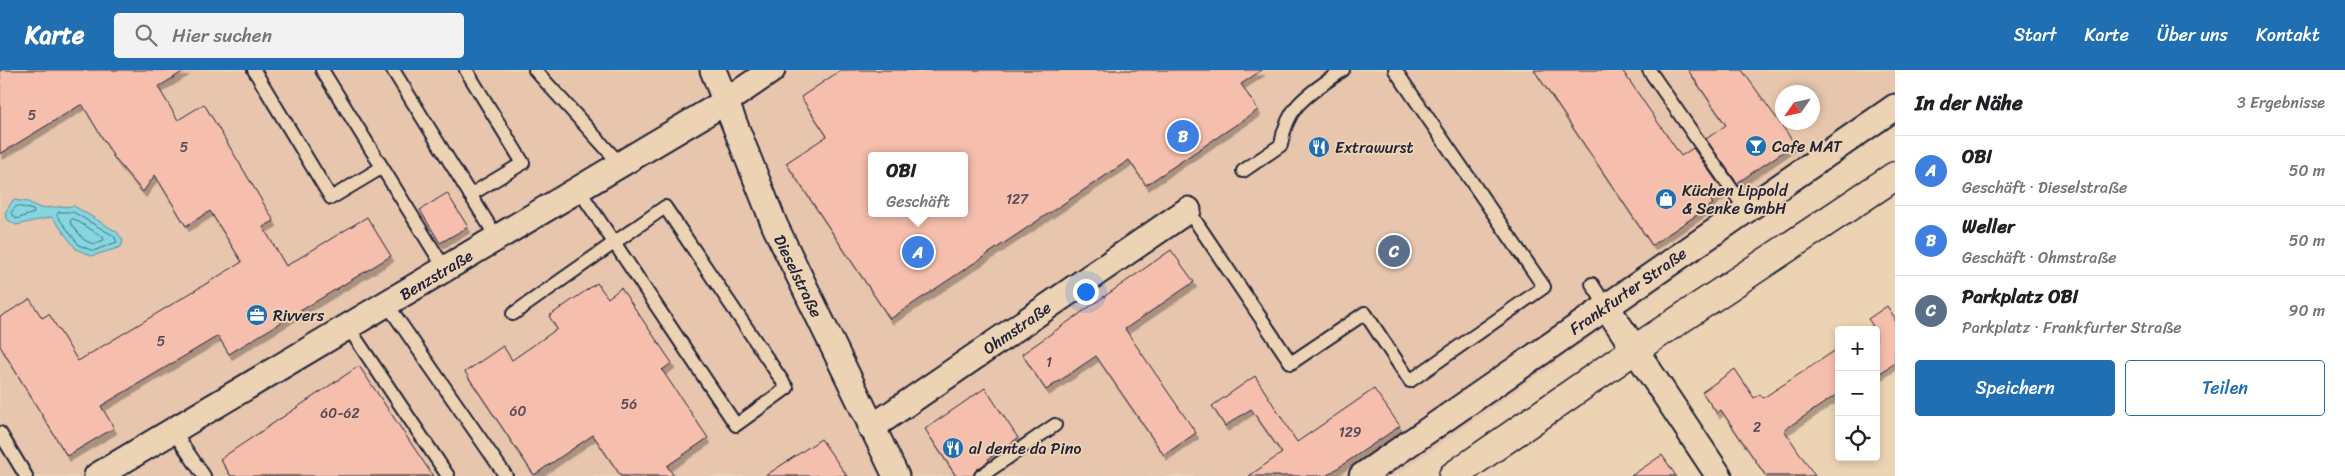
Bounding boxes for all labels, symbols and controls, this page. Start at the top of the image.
search box [114,13,464,58]
text: Karte [25,14,84,56]
text: Hier suchen [172,19,272,52]
text: Start [2014,19,2057,51]
text: Karte [2085,19,2129,51]
text: Über uns [2157,19,2228,51]
text: Kontakt [2256,19,2320,51]
icon: search [132,21,160,49]
text: In der Nähe [1915,84,2023,122]
north arrow [1775,85,1820,130]
text: 3 Ergebnisse [2237,88,2325,117]
house number: 5 [28,103,37,128]
pin: B [1167,117,1199,155]
place label: Cafe MAT [1772,132,1843,161]
place label: Extrawurst [1335,133,1413,162]
bar icon: Cafe MAT [1744,134,1768,158]
house number: 5 [180,135,189,160]
restaurant icon: Extrawurst [1307,135,1331,159]
text: OBI [1962,140,1992,173]
popup [868,152,968,217]
text: OBI [886,154,916,187]
text: A [1926,156,1936,185]
text: 50 m [2289,156,2325,185]
text: Geschäft · Dieselstraße [1962,173,2127,202]
place label: Küchen Lippold & Senke GmbH [1682,176,1789,223]
text: Geschäft [886,187,950,216]
house number: 127 [1006,187,1029,212]
shop icon: Küchen Lippold & Senke GmbH [1654,187,1678,211]
text: Weller [1962,210,2015,243]
text: B [1926,226,1936,255]
text: 50 m [2289,226,2325,255]
street label: Dieselstraße [765,230,831,322]
pin: C [1378,232,1410,270]
pin: A [902,233,934,271]
street label: Frankfurter Straße [1563,239,1693,343]
street label: Benzstraße [394,241,479,308]
text: Geschäft · Ohmstraße [1962,243,2117,272]
your location [1073,279,1099,305]
text: Parkplatz OBI [1962,280,2078,313]
street label: Ohmstraße [977,294,1057,362]
text: C [1926,296,1936,325]
text: 90 m [2289,296,2325,325]
place label: Rivvers [273,301,325,330]
office icon: Rivvers [245,303,269,327]
text: Parkplatz · Frankfurter Straße [1962,313,2181,342]
map controls [1835,326,1880,461]
button: + [1835,326,1880,371]
house number: 5 [157,329,166,354]
house number: 1 [1046,350,1052,375]
button: Speichern [1915,360,2115,416]
button: Teilen [2125,360,2325,416]
button: − [1835,371,1880,416]
house number: 56 [621,392,637,417]
house number: 60 [510,399,527,424]
house number: 60-62 [320,401,360,426]
house number: 2 [1753,415,1761,440]
button: locate [1835,416,1880,461]
house number: 129 [1339,420,1362,445]
place label: al dente da Pino [969,434,1081,463]
restaurant icon: al dente da Pino [941,436,965,460]

